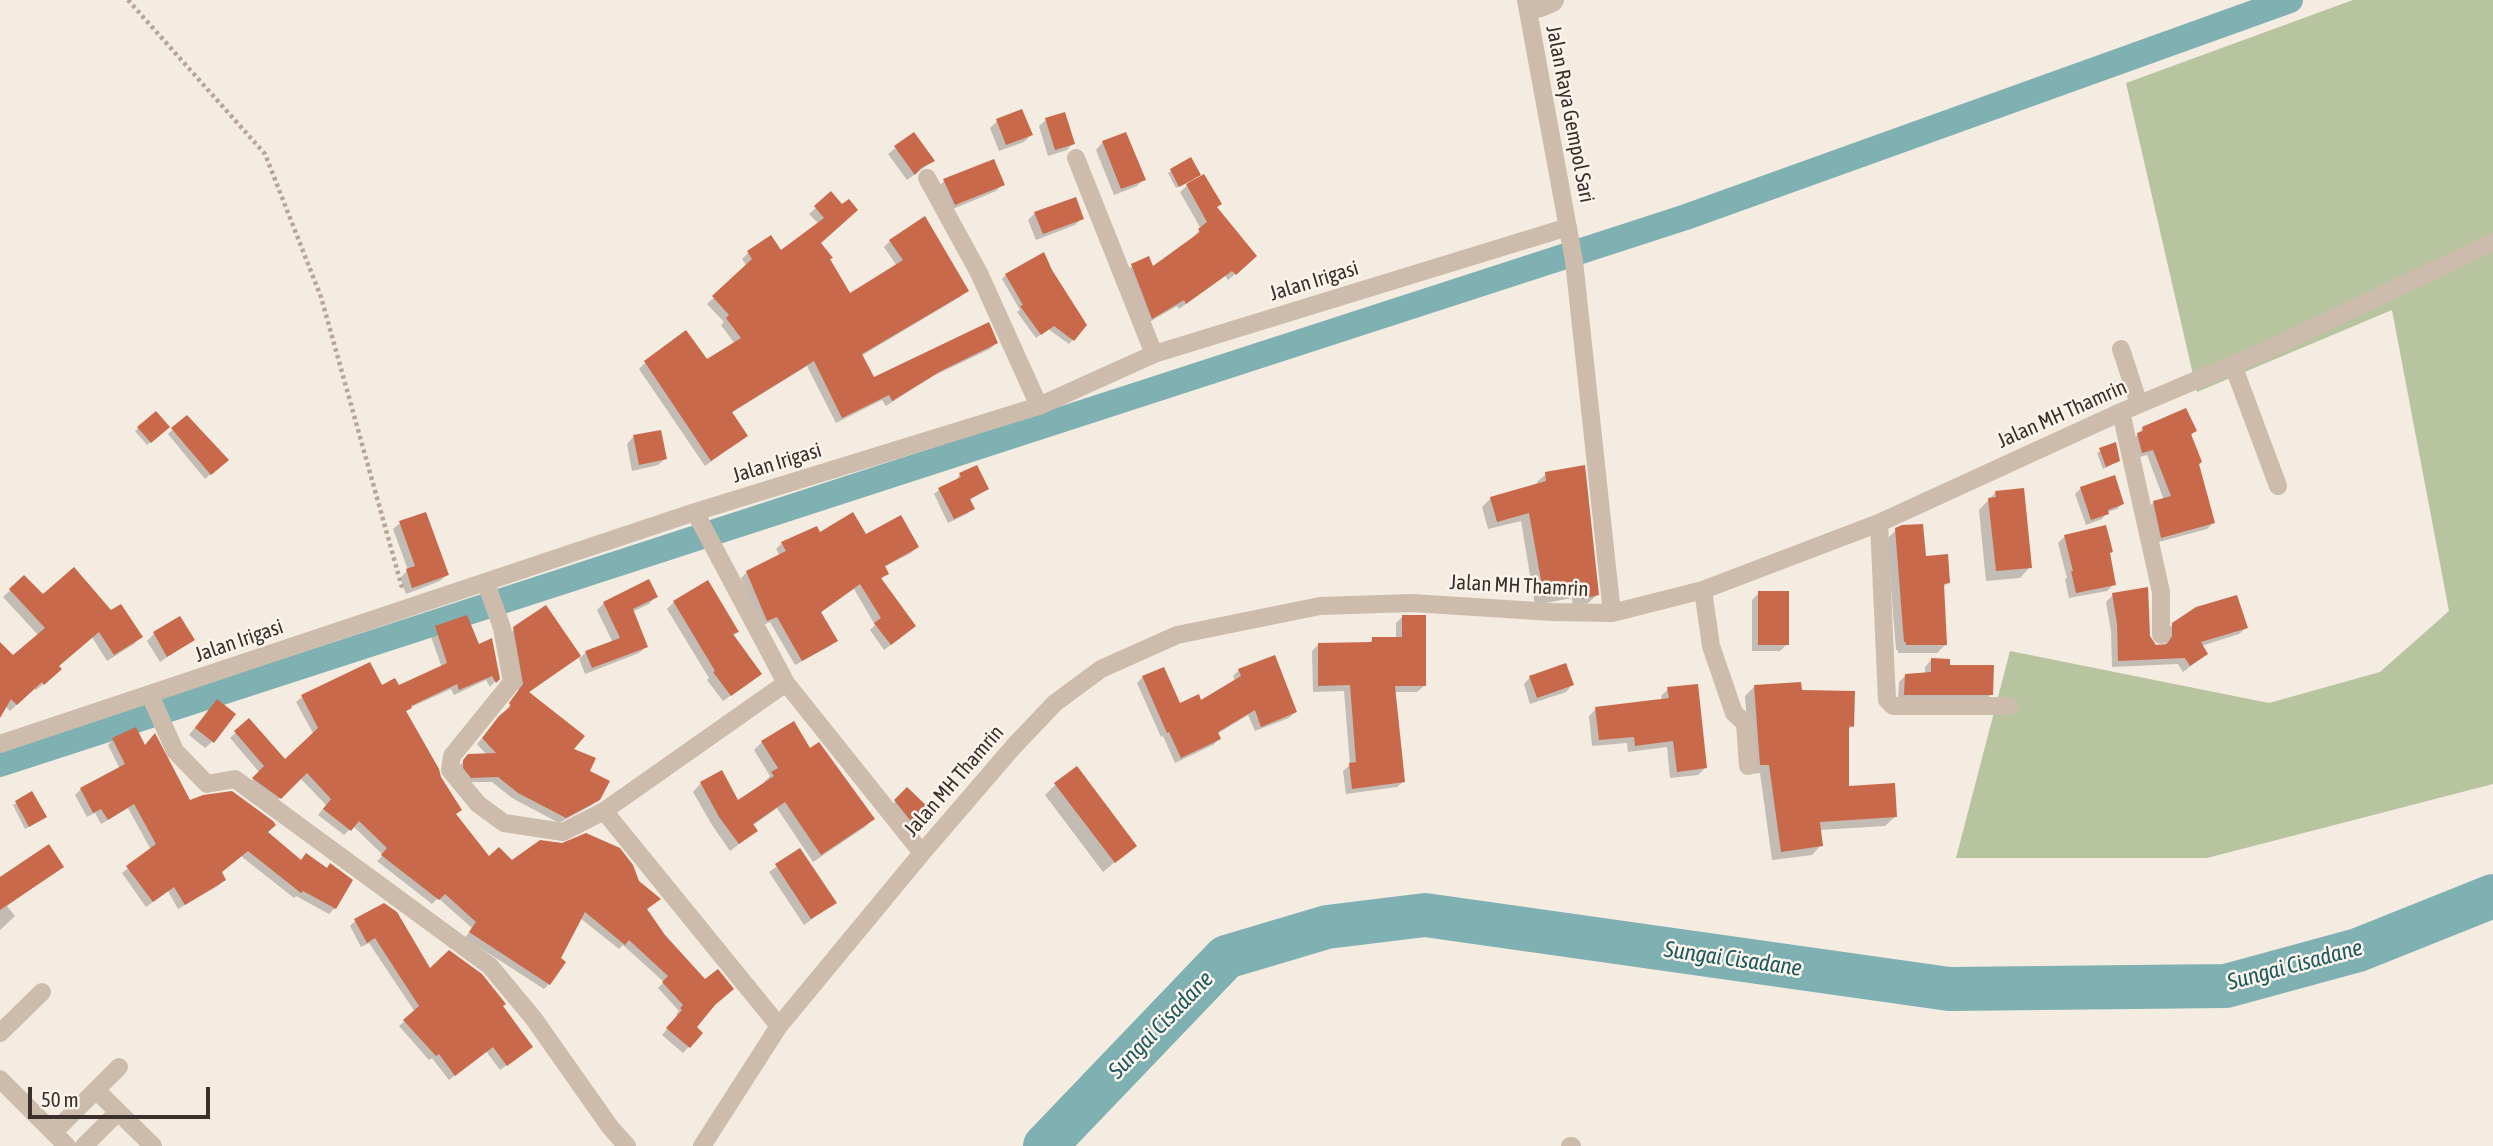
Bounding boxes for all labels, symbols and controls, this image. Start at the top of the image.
street label: Jalan Raya Gempol Sari [1540,23,1600,205]
street label: Jalan Irigasi [1266,256,1362,306]
street label: Jalan MH Thamrin [1993,374,2131,454]
street label: Jalan Irigasi [729,438,825,488]
street label: Jalan MH Thamrin [1449,570,1589,602]
street label: Jalan Irigasi [191,614,287,668]
street label: Jalan MH Thamrin [899,720,1009,842]
water label: Sungai Cisadane [2224,934,2366,996]
water label: Sungai Cisadane [1662,936,1804,982]
water label: Sungai Cisadane [1103,965,1219,1085]
scale bar [32,1072,214,1116]
text: 50 m [41,1087,79,1111]

